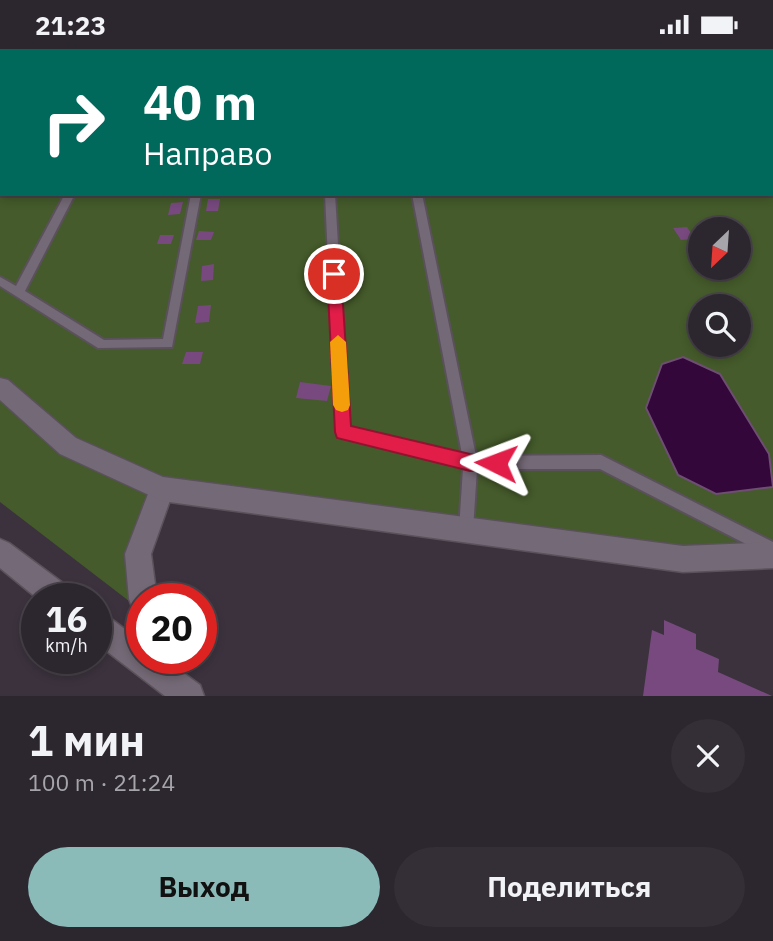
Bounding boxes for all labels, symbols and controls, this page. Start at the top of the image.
text: 21:23 [35,8,106,42]
text: 40 m [143,70,257,133]
icon: right [28,77,119,168]
text: Направо [143,132,272,174]
north arrow [688,217,751,280]
map controls [688,217,751,357]
pin [304,244,364,304]
icon: arrive [315,255,353,293]
button: search [688,294,751,357]
position arrow [459,426,533,500]
speed limit sign: 20 [126,583,217,674]
text: 16 [45,596,88,642]
text: km/h [45,634,88,657]
text: 1 мин [28,713,145,768]
button: close [671,719,745,793]
text: 100 m · 21:24 [28,767,175,797]
button: Выход [28,847,380,927]
button: Поделиться [394,847,745,927]

